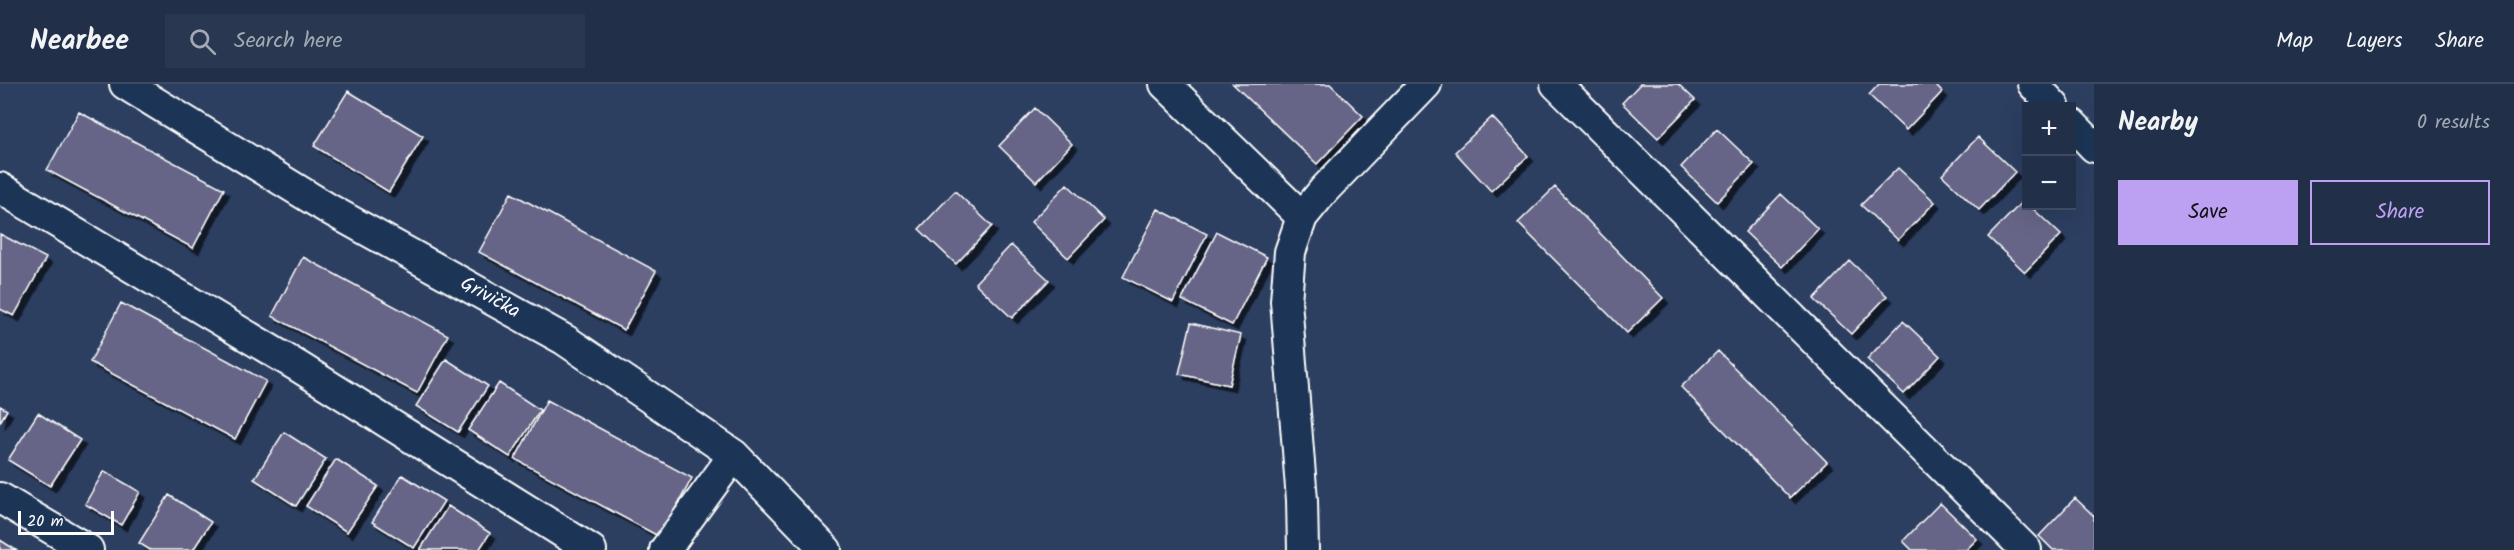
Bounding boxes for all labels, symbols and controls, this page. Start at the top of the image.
search box [165,14,585,68]
text: Nearbee [30,19,129,64]
text: Search here [234,24,342,59]
icon: search [186,25,219,58]
text: Map [2276,25,2313,58]
text: Layers [2346,25,2402,58]
text: Share [2435,25,2484,58]
map controls [2022,102,2076,210]
button: + [2022,102,2076,156]
text: Nearby [2118,102,2198,144]
text: 0 results [2417,107,2490,139]
button: − [2022,156,2076,210]
button: Save [2118,180,2298,245]
button: Share [2310,180,2490,245]
street label: Grivička [454,268,526,328]
scale bar [18,508,114,536]
text: 20 m [27,509,63,534]

